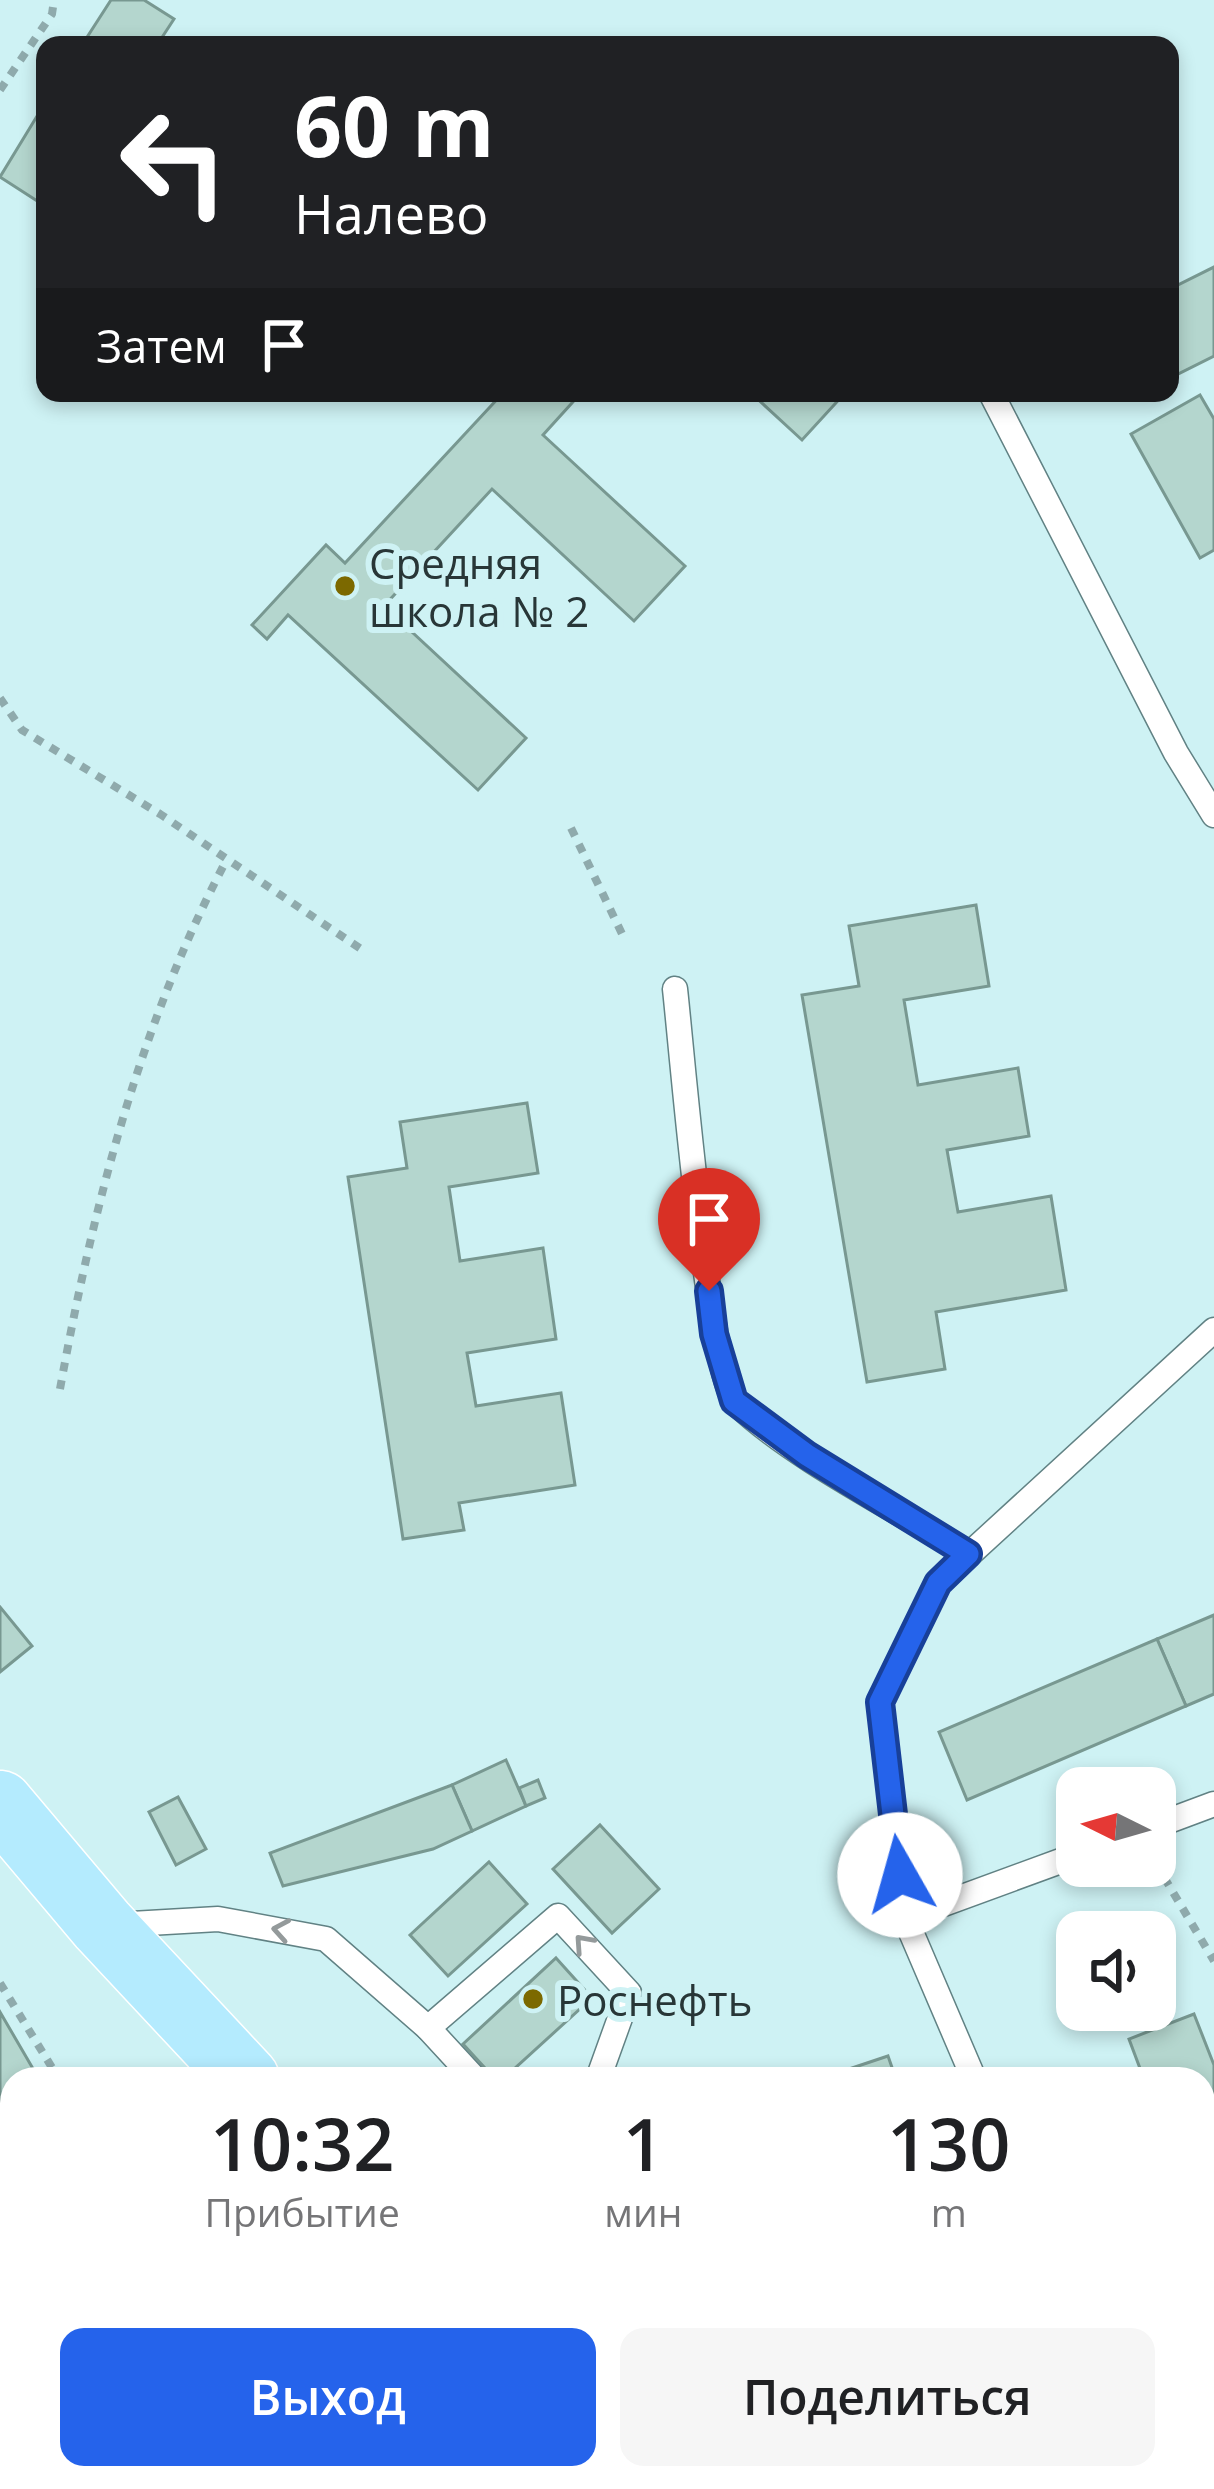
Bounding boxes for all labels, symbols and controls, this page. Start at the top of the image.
text: 60 m [294,67,494,182]
icon: left [96,84,252,240]
text: Налево [294,176,489,250]
icon: arrive [251,312,317,378]
text: Затем [96,315,227,376]
place label: Средняя школа № 2 [369,534,589,639]
marker: Средняя школа № 2 [332,573,358,599]
pin [658,1168,760,1291]
icon: arrive [676,1186,742,1252]
north arrow [1056,1767,1176,1887]
map controls [1056,1767,1176,2031]
position arrow [837,1812,963,1938]
button: sound [1056,1911,1176,2031]
one-way arrow [271,1918,291,1944]
one-way arrow [576,1936,597,1957]
place label: Роснефть [557,1971,752,2028]
marker: Роснефть [520,1986,546,2012]
text: 10:32 [210,2094,394,2192]
text: 1 [623,2094,664,2192]
text: 130 [887,2094,1010,2192]
text: Прибытие [205,2185,400,2238]
text: мин [604,2185,682,2238]
text: m [931,2185,967,2238]
button: Выход [60,2328,596,2466]
button: Поделиться [620,2328,1155,2466]

